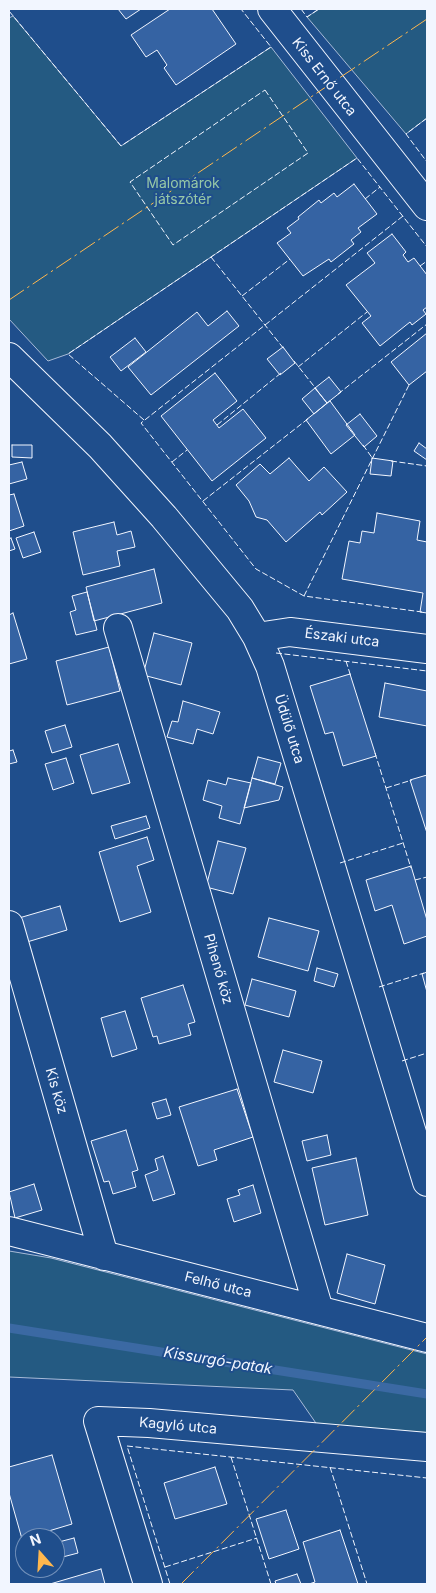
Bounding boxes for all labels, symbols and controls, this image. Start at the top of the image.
street label: Kiss Ernő utca [288,34,360,120]
park label: Malomárok játszótér [146,176,220,208]
street label: Északi utca [304,625,380,651]
street label: Üdülő utca [270,692,308,766]
street label: Pihenő köz [200,932,236,1006]
street label: Kis köz [41,1066,71,1116]
street label: Felhő utca [183,1269,253,1301]
water label: Kissurgó-patak [162,1344,274,1378]
street label: Kagyló utca [138,1414,218,1438]
north arrow [15,1528,65,1578]
text: N [27,1530,43,1549]

